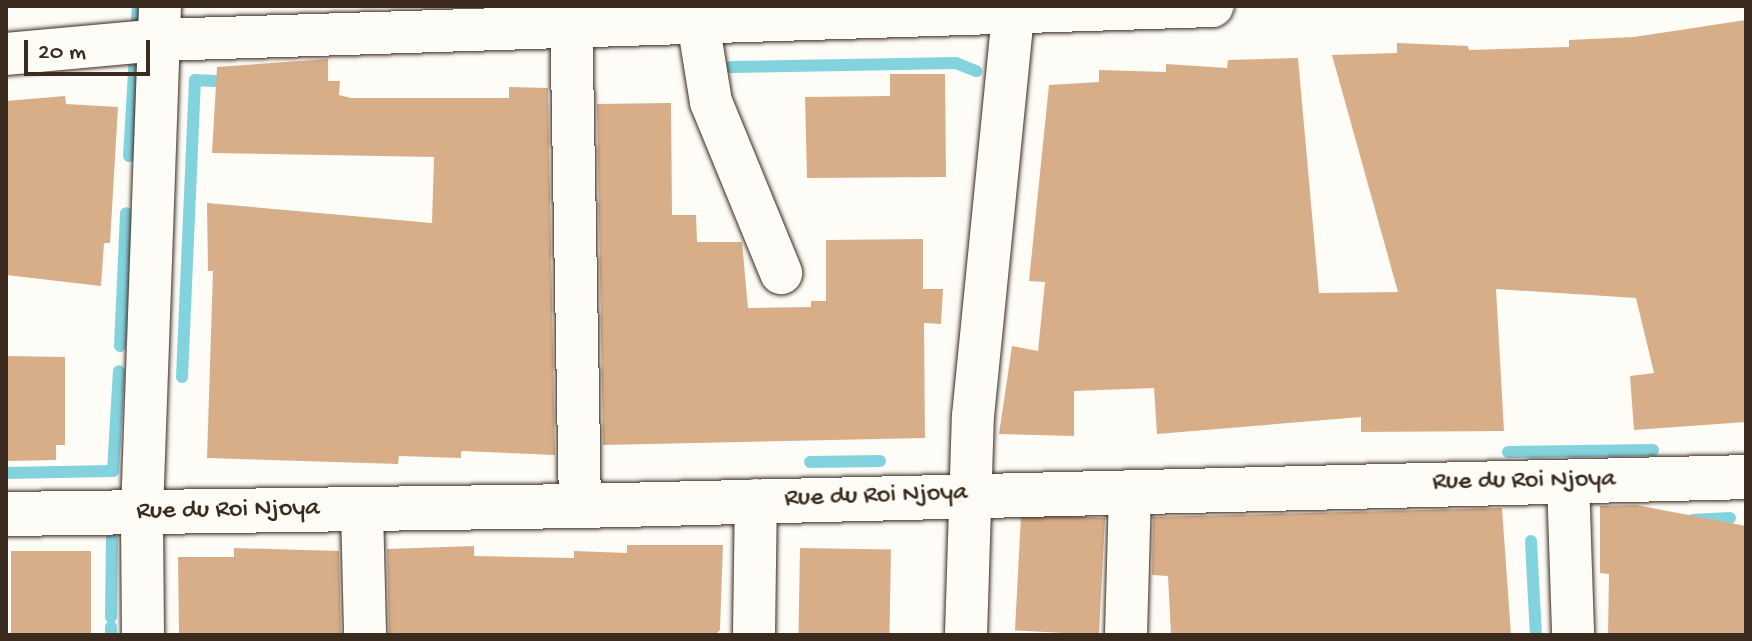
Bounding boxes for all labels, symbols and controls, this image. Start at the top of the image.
scale bar [28,24,154,74]
text: 20 m [38,39,86,68]
street label: Rue du Roi Njoya [1432,465,1616,499]
street label: Rue du Roi Njoya [784,478,968,516]
street label: Rue du Roi Njoya [136,494,320,528]

